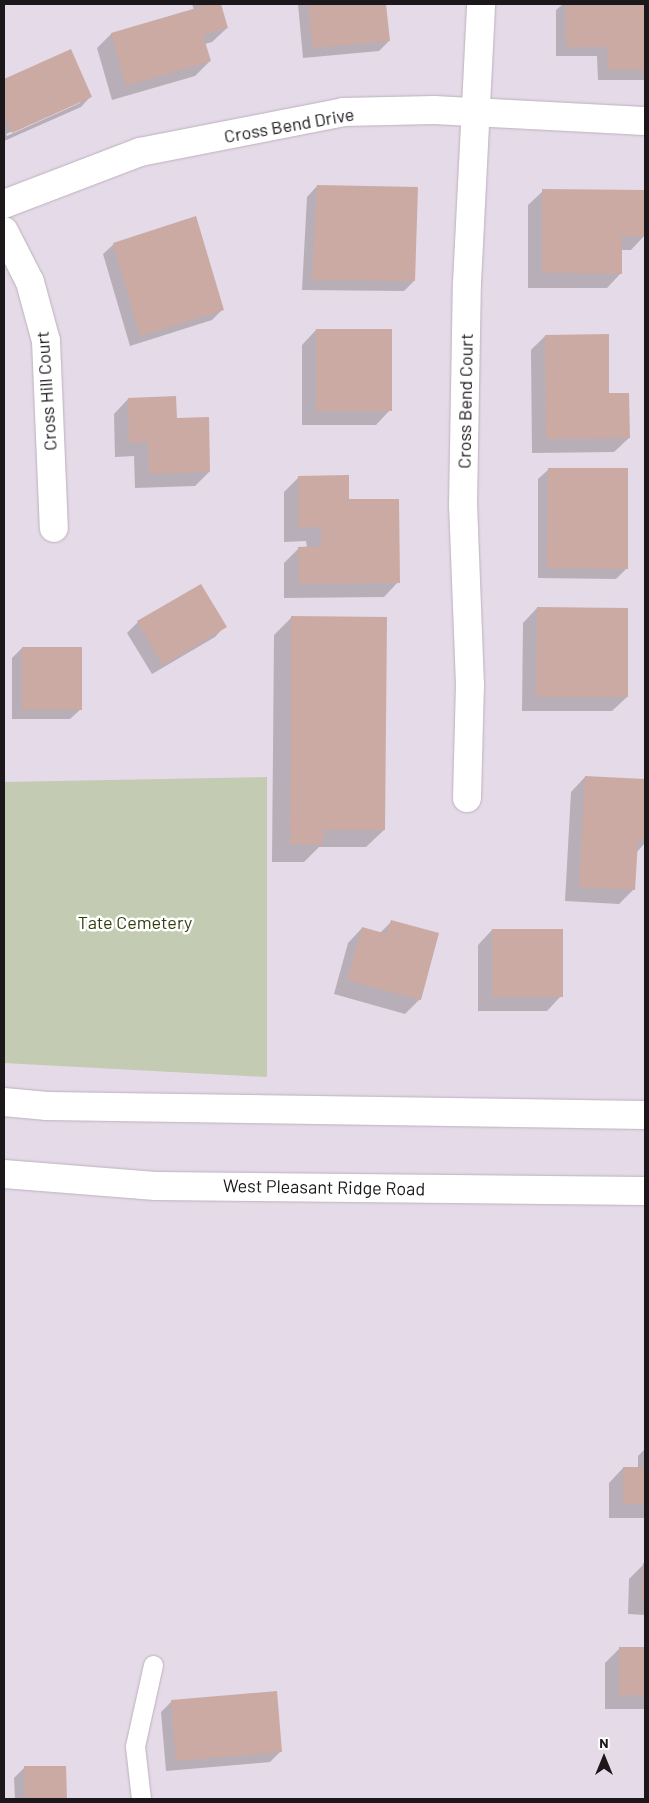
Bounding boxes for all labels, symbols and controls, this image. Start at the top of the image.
street label: Cross Bend Drive [222,103,356,147]
street label: Cross Hill Court [31,330,61,452]
street label: Cross Bend Court [453,333,477,469]
park label: Tate Cemetery [78,911,192,933]
street label: West Pleasant Ridge Road [223,1174,425,1200]
north arrow [579,1733,629,1783]
text: N [599,1734,609,1751]

